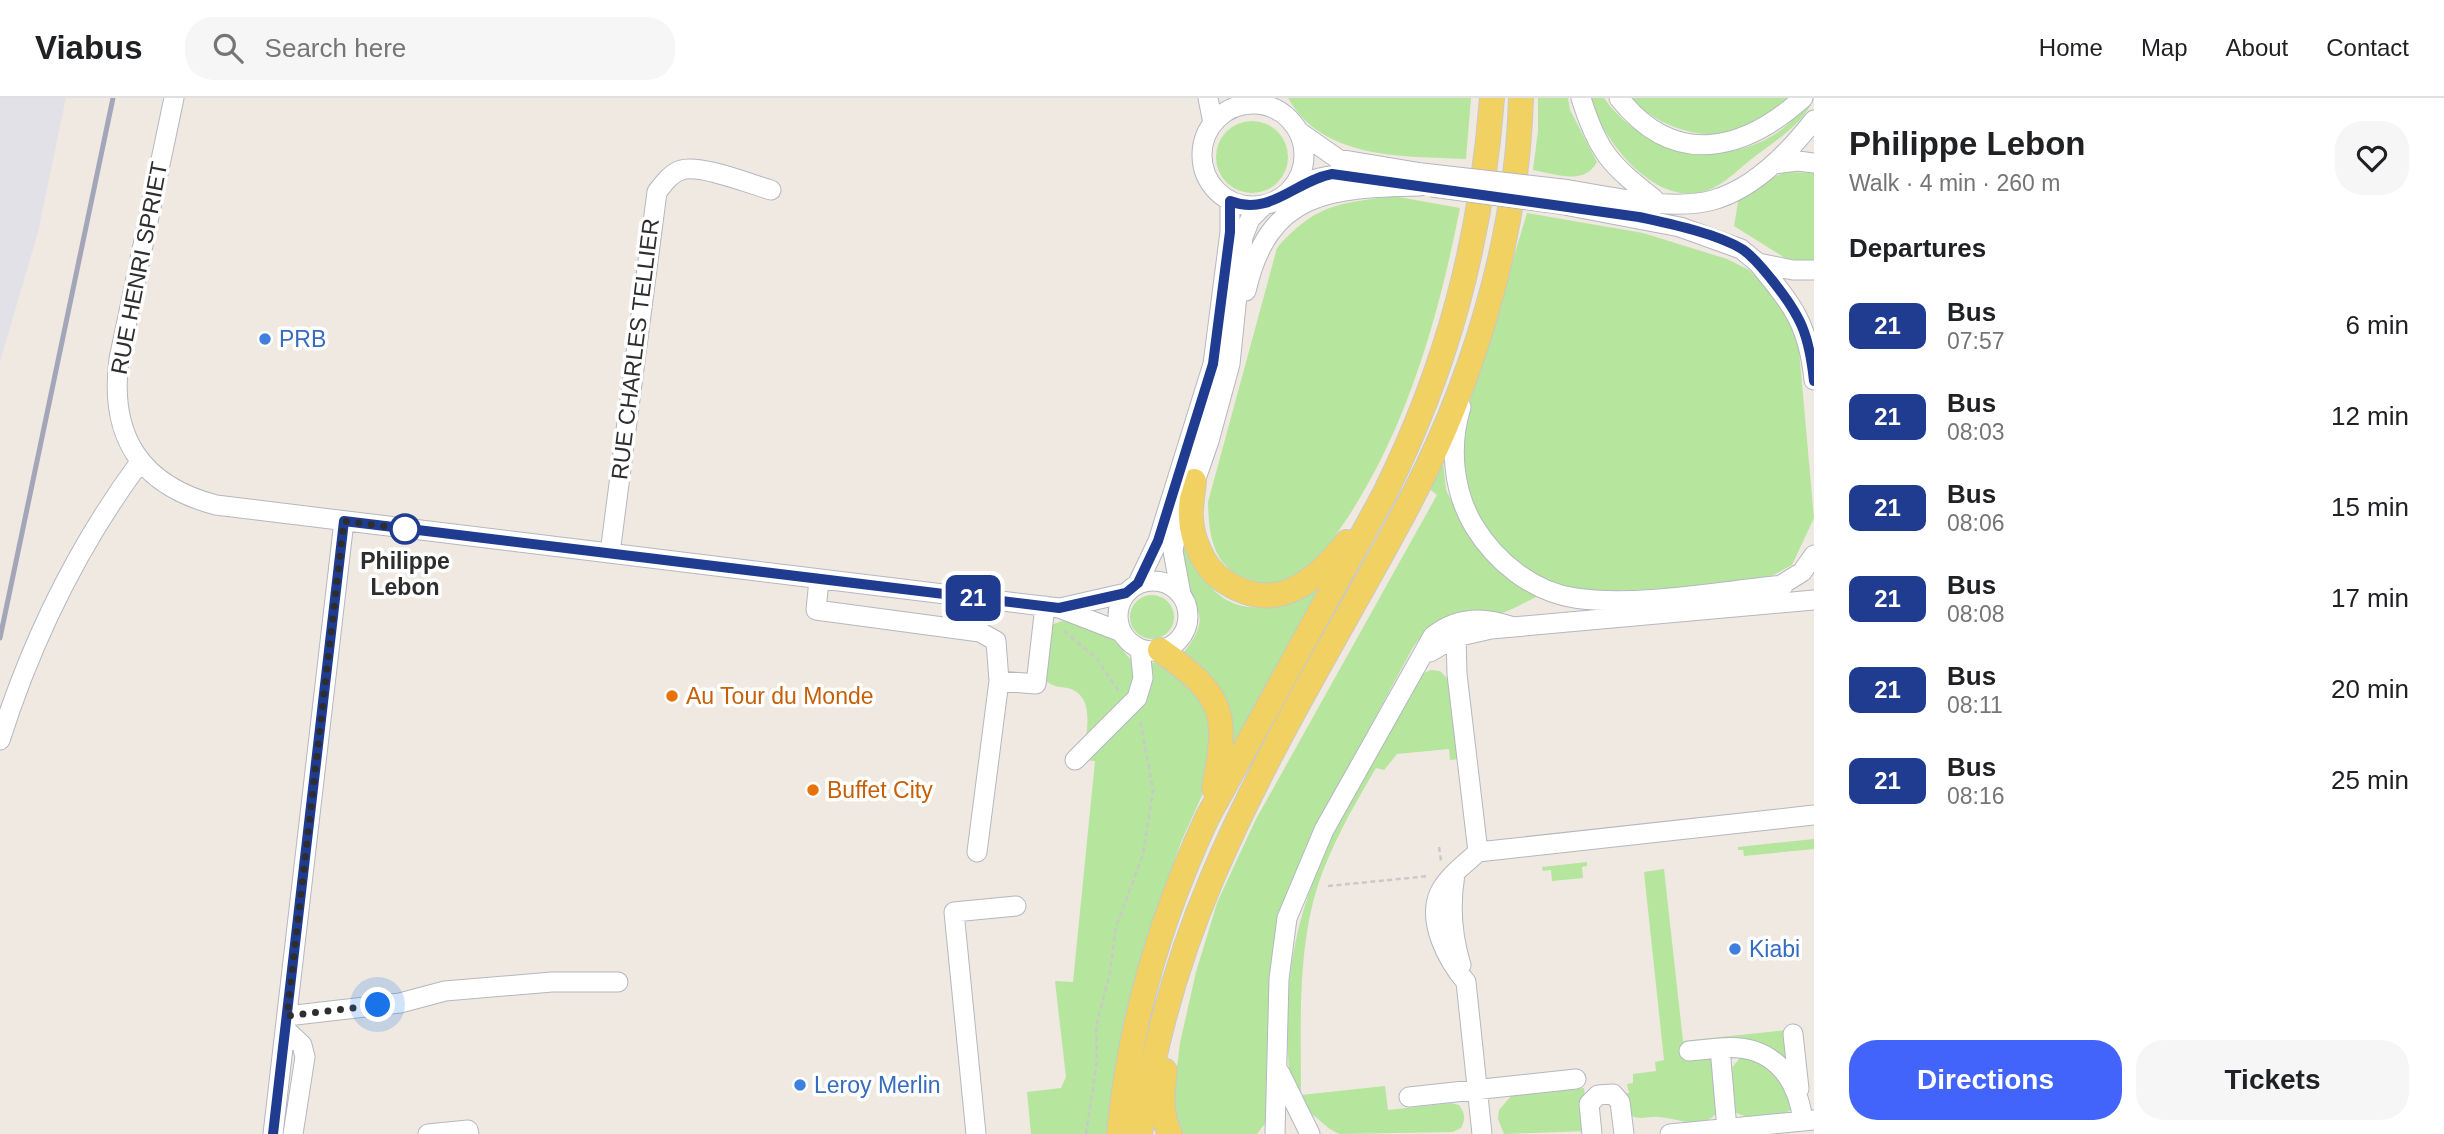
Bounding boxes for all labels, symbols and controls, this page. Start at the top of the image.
search box [185,17,675,80]
text: Viabus [35,29,143,66]
icon: search [209,29,247,67]
text: Search here [265,33,406,63]
text: Home [2039,34,2103,61]
text: Map [2141,34,2188,61]
text: About [2226,34,2288,61]
text: Contact [2326,34,2409,61]
button: heart [2335,121,2409,195]
text: Philippe Lebon [1849,125,2086,162]
street label: RUE HENRI SPRIET [106,160,172,376]
text: Walk · 4 min · 260 m [1849,170,2060,196]
street label: RUE CHARLES TELLIER [606,217,664,481]
text: Departures [1849,233,1986,263]
text: Bus [1947,297,1996,327]
text: 6 min [2345,310,2409,340]
text: 21 [1874,312,1901,339]
place label: PRB [279,326,326,352]
text: 07:57 [1947,328,2005,354]
marker: PRB [257,331,273,347]
text: Bus [1947,388,1996,418]
text: 12 min [2331,401,2409,431]
text: 21 [1874,403,1901,430]
text: 08:03 [1947,419,2005,445]
text: Bus [1947,479,1996,509]
text: 15 min [2331,492,2409,522]
text: 21 [1874,494,1901,521]
text: 08:06 [1947,510,2005,536]
marker: Philippe Lebon [390,514,420,544]
place label: Philippe Lebon [360,548,450,600]
text: Bus [1947,570,1996,600]
line badge: 21 [942,575,1004,621]
text: 17 min [2331,583,2409,613]
text: 21 [960,584,986,611]
text: 21 [1874,585,1901,612]
text: 08:08 [1947,601,2005,627]
text: Bus [1947,661,1996,691]
text: 20 min [2331,674,2409,704]
text: 21 [1874,676,1901,703]
place label: Au Tour du Monde [686,683,874,709]
marker: Au Tour du Monde [664,688,680,704]
text: 08:11 [1947,692,2003,718]
text: Bus [1947,752,1996,782]
text: 25 min [2331,765,2409,795]
text: 21 [1874,767,1901,794]
place label: Buffet City [827,777,933,803]
marker: Buffet City [805,782,821,798]
text: 08:16 [1947,783,2005,809]
place label: Kiabi [1749,936,1800,962]
marker: Kiabi [1727,941,1743,957]
your location [360,987,395,1022]
button: Directions [1849,1040,2122,1120]
button: Tickets [2136,1040,2409,1120]
place label: Leroy Merlin [814,1072,941,1098]
marker: Leroy Merlin [792,1077,808,1093]

